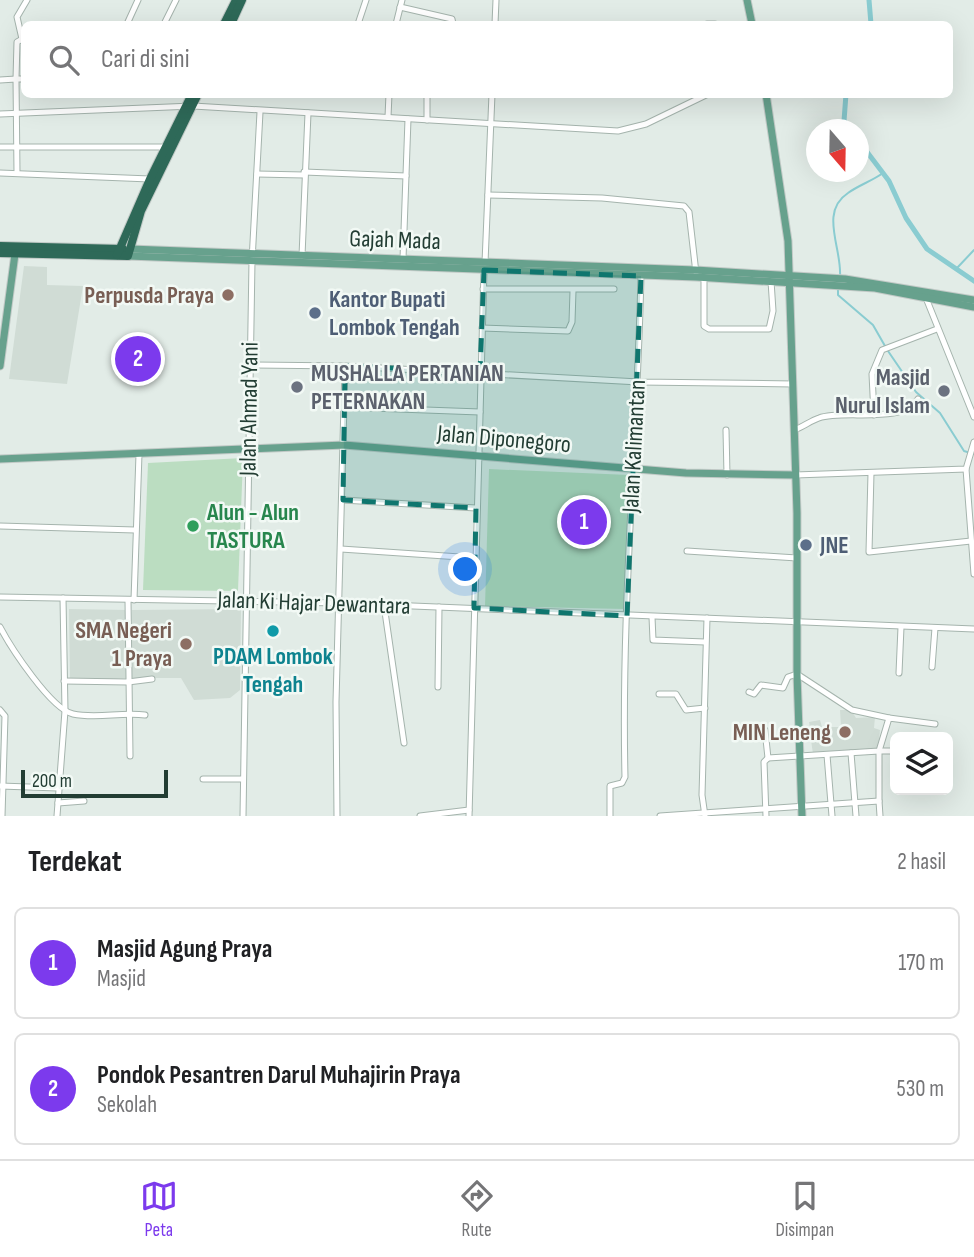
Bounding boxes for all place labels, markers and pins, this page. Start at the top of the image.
place label: Perpusda Praya [84,281,214,310]
place label: Kantor Bupati Lombok Tengah [329,285,460,342]
marker: Perpusda Praya [220,287,236,303]
marker: Kantor Bupati Lombok Tengah [307,305,323,321]
pin: 2 [115,333,161,385]
place label: MUSHALLA PERTANIAN PETERNAKAN [311,359,504,416]
place label: Masjid Nurul Islam [835,363,930,420]
marker: MUSHALLA PERTANIAN PETERNAKAN [289,379,305,395]
marker: Masjid Nurul Islam [936,383,952,399]
pin: 1 [561,496,607,548]
place label: Alun - Alun TASTURA [206,498,299,555]
marker: Alun - Alun TASTURA [185,518,201,534]
place label: JNE [819,531,849,560]
marker: JNE [798,537,814,553]
place label: SMA Negeri 1 Praya [75,616,172,673]
marker: PDAM Lombok Tengah [265,623,281,639]
marker: SMA Negeri 1 Praya [178,636,194,652]
place label: PDAM Lombok Tengah [213,642,333,699]
place label: MIN Leneng [733,718,831,747]
marker: MIN Leneng [837,724,853,740]

